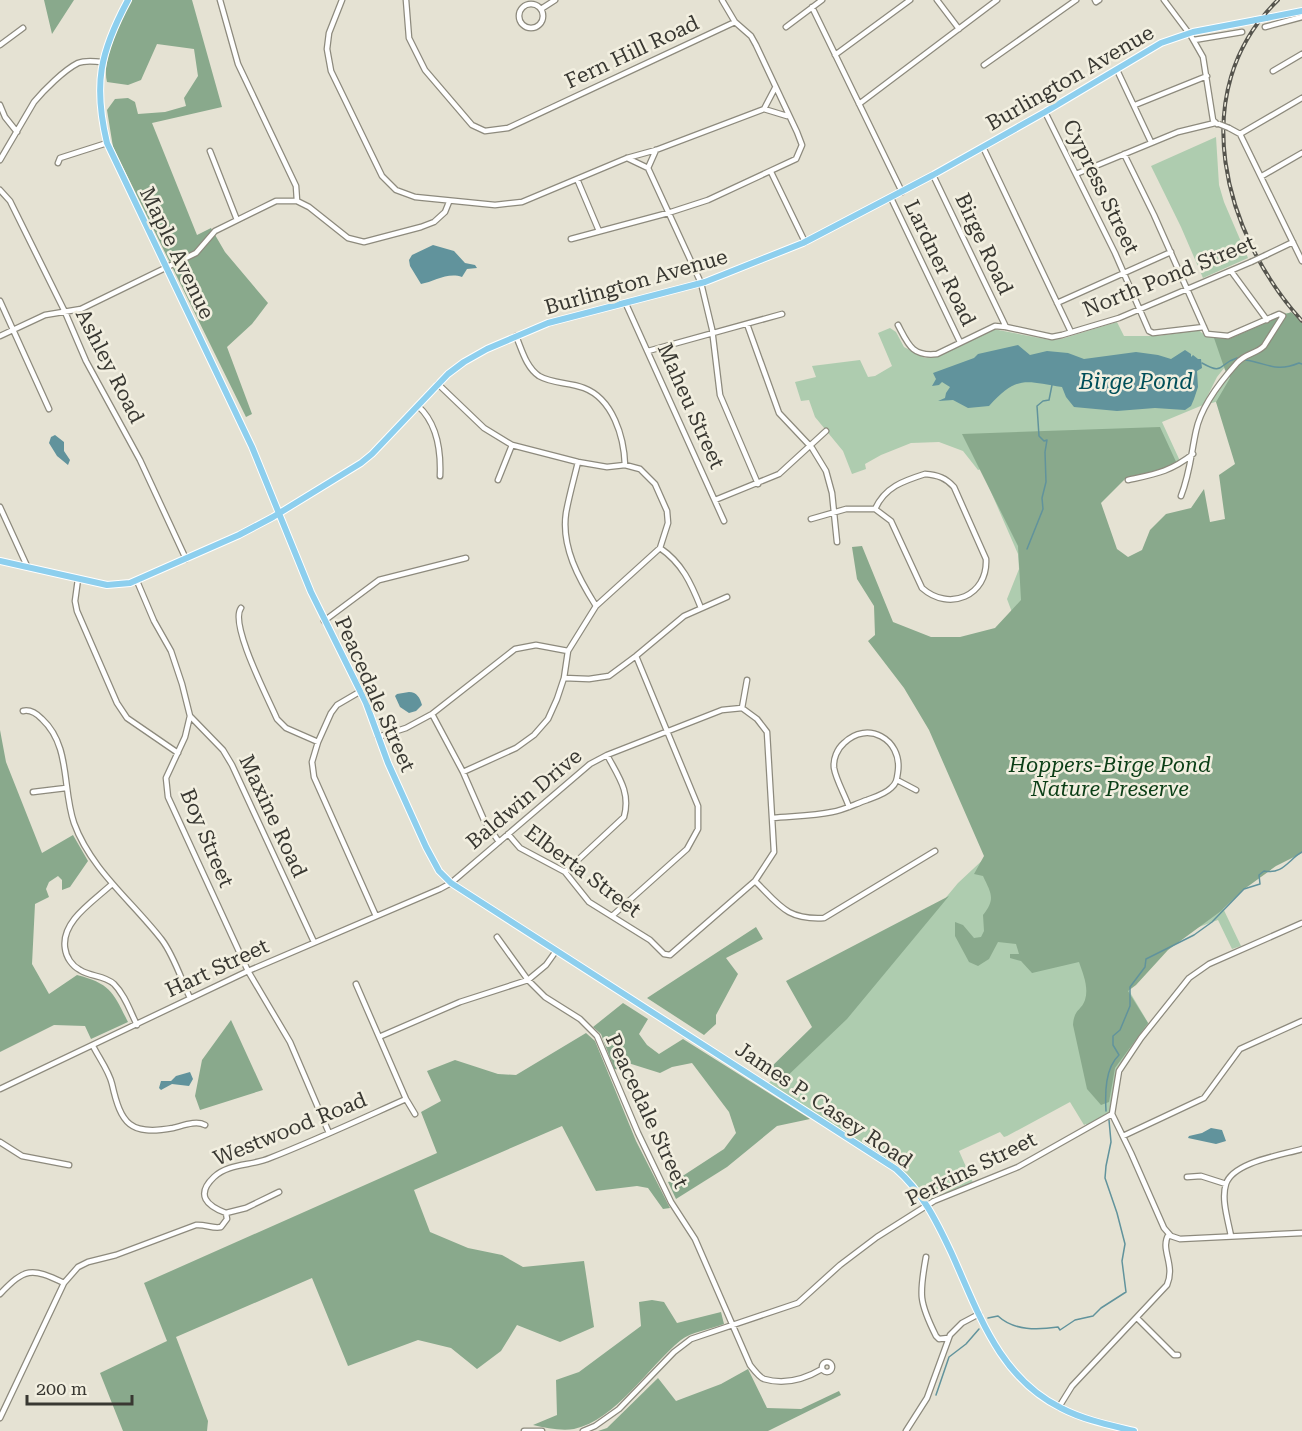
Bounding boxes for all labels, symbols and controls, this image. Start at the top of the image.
street label: Fern Hill Road [561,10,703,93]
street label: Burlington Avenue [982,20,1158,136]
street label: Cypress Street [1058,116,1144,258]
street label: Maple Avenue [135,183,219,323]
street label: Birge Road [950,190,1018,299]
street label: Lardner Road [899,196,981,330]
street label: North Pond Street [1079,230,1259,322]
street label: Burlington Avenue [542,244,730,320]
street label: Ashley Road [71,305,149,428]
street label: Maheu Street [653,339,729,473]
water label: Birge Pond [1078,369,1193,394]
street label: Peacedale Street [330,613,420,775]
street label: Baldwin Drive [462,744,586,854]
street label: Maxine Road [234,751,312,881]
park label: Hoppers-Birge Pond Nature Preserve [1008,753,1211,801]
street label: Boy Street [176,785,239,891]
street label: Elberta Street [520,820,646,922]
street label: Hart Street [162,934,273,1002]
street label: Peacedale Street [601,1030,693,1192]
street label: James P. Casey Road [731,1037,918,1174]
street label: Westwood Road [210,1087,371,1171]
street label: Perkins Street [902,1127,1040,1211]
scale bar [27,1368,132,1406]
text: 200 m [36,1378,87,1399]

